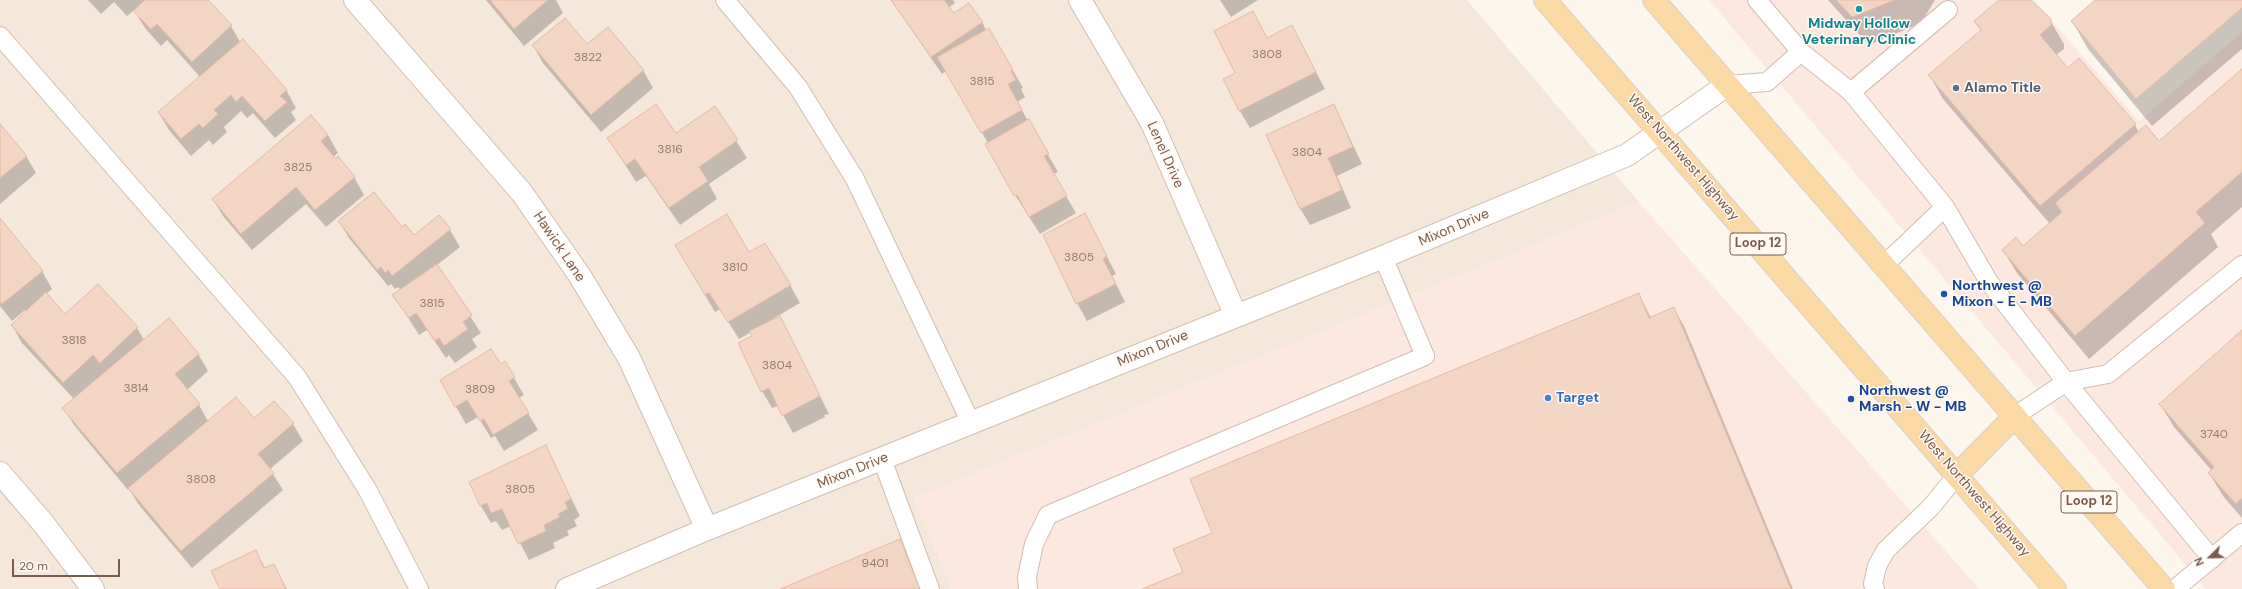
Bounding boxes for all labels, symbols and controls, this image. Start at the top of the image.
marker: Midway Hollow Veterinary Clinic [1854,4,1864,14]
place label: Midway Hollow Veterinary Clinic [1802,16,1916,48]
house number: 3808 [1252,48,1282,62]
house number: 3822 [574,51,602,65]
house number: 3815 [969,75,995,89]
place label: Alamo Title [1964,80,2041,96]
marker: Alamo Title [1951,83,1961,93]
street label: West Northwest Highway [1623,91,1743,225]
street label: Lenel Drive [1143,119,1187,191]
house number: 3816 [657,143,683,157]
house number: 3804 [1292,146,1322,160]
house number: 3825 [284,161,312,175]
street label: Mixon Drive [1416,206,1492,250]
street label: Hawick Lane [529,209,589,285]
road number: Loop 12 [1730,233,1786,255]
house number: 3805 [1064,251,1094,265]
house number: 3810 [722,261,748,275]
place label: Northwest @ Mixon - E - MB [1952,278,2052,310]
marker: Northwest @ Mixon - E - MB [1939,289,1949,299]
house number: 3815 [419,297,445,311]
street label: Mixon Drive [1115,327,1191,371]
house number: 3818 [61,334,87,348]
house number: 3804 [762,359,792,373]
house number: 3814 [123,382,149,396]
house number: 3809 [465,383,495,397]
place label: Northwest @ Marsh - W - MB [1859,383,1966,416]
place label: Target [1556,390,1599,406]
marker: Target [1543,393,1553,403]
marker: Northwest @ Marsh - W - MB [1846,394,1856,404]
street label: West Northwest Highway [1914,427,2034,561]
house number: 3740 [2200,428,2228,442]
street label: Mixon Drive [815,449,891,493]
house number: 3808 [186,473,216,487]
house number: 3805 [505,483,535,497]
road number: Loop 12 [2061,491,2117,513]
north arrow [2190,537,2230,577]
scale bar [14,551,122,577]
text: N [2191,555,2207,568]
house number: 9401 [862,557,888,571]
text: 20 m [19,558,48,574]

